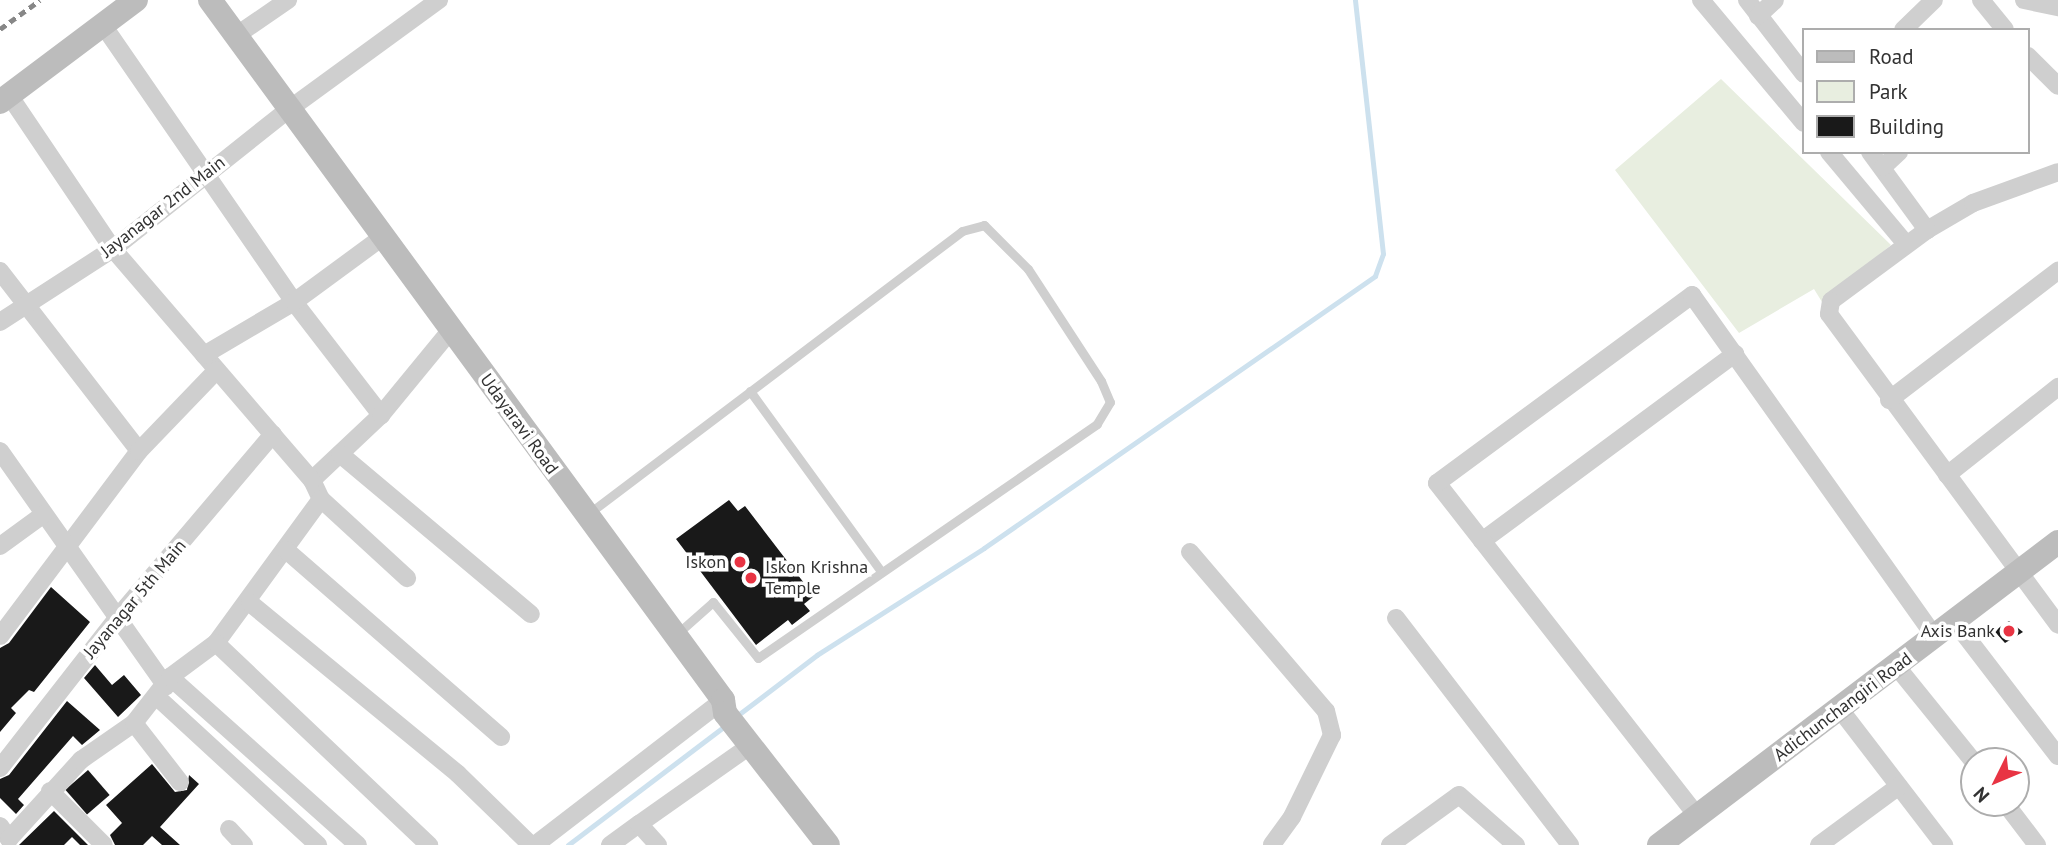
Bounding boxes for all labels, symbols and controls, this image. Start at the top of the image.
legend [1802,28,2030,154]
text: Road [1869,43,1913,70]
text: Park [1869,78,1908,105]
text: Building [1869,113,1944,140]
street label: Jayanagar 2nd Main [97,152,229,262]
street label: Udayaravi Road [475,369,563,479]
street label: Jayanagar 5th Main [79,535,191,663]
place label: Iskon [685,551,726,573]
marker: Iskon [732,554,748,570]
place label: Iskon Krishna Temple [765,557,868,600]
marker: Iskon Krishna Temple [743,570,759,586]
place label: Axis Bank [1921,620,1995,642]
marker: Axis Bank [2001,623,2017,639]
street label: Adichunchangiri Road [1770,648,1916,766]
north arrow [1960,747,2030,817]
text: N [1968,782,1994,808]

